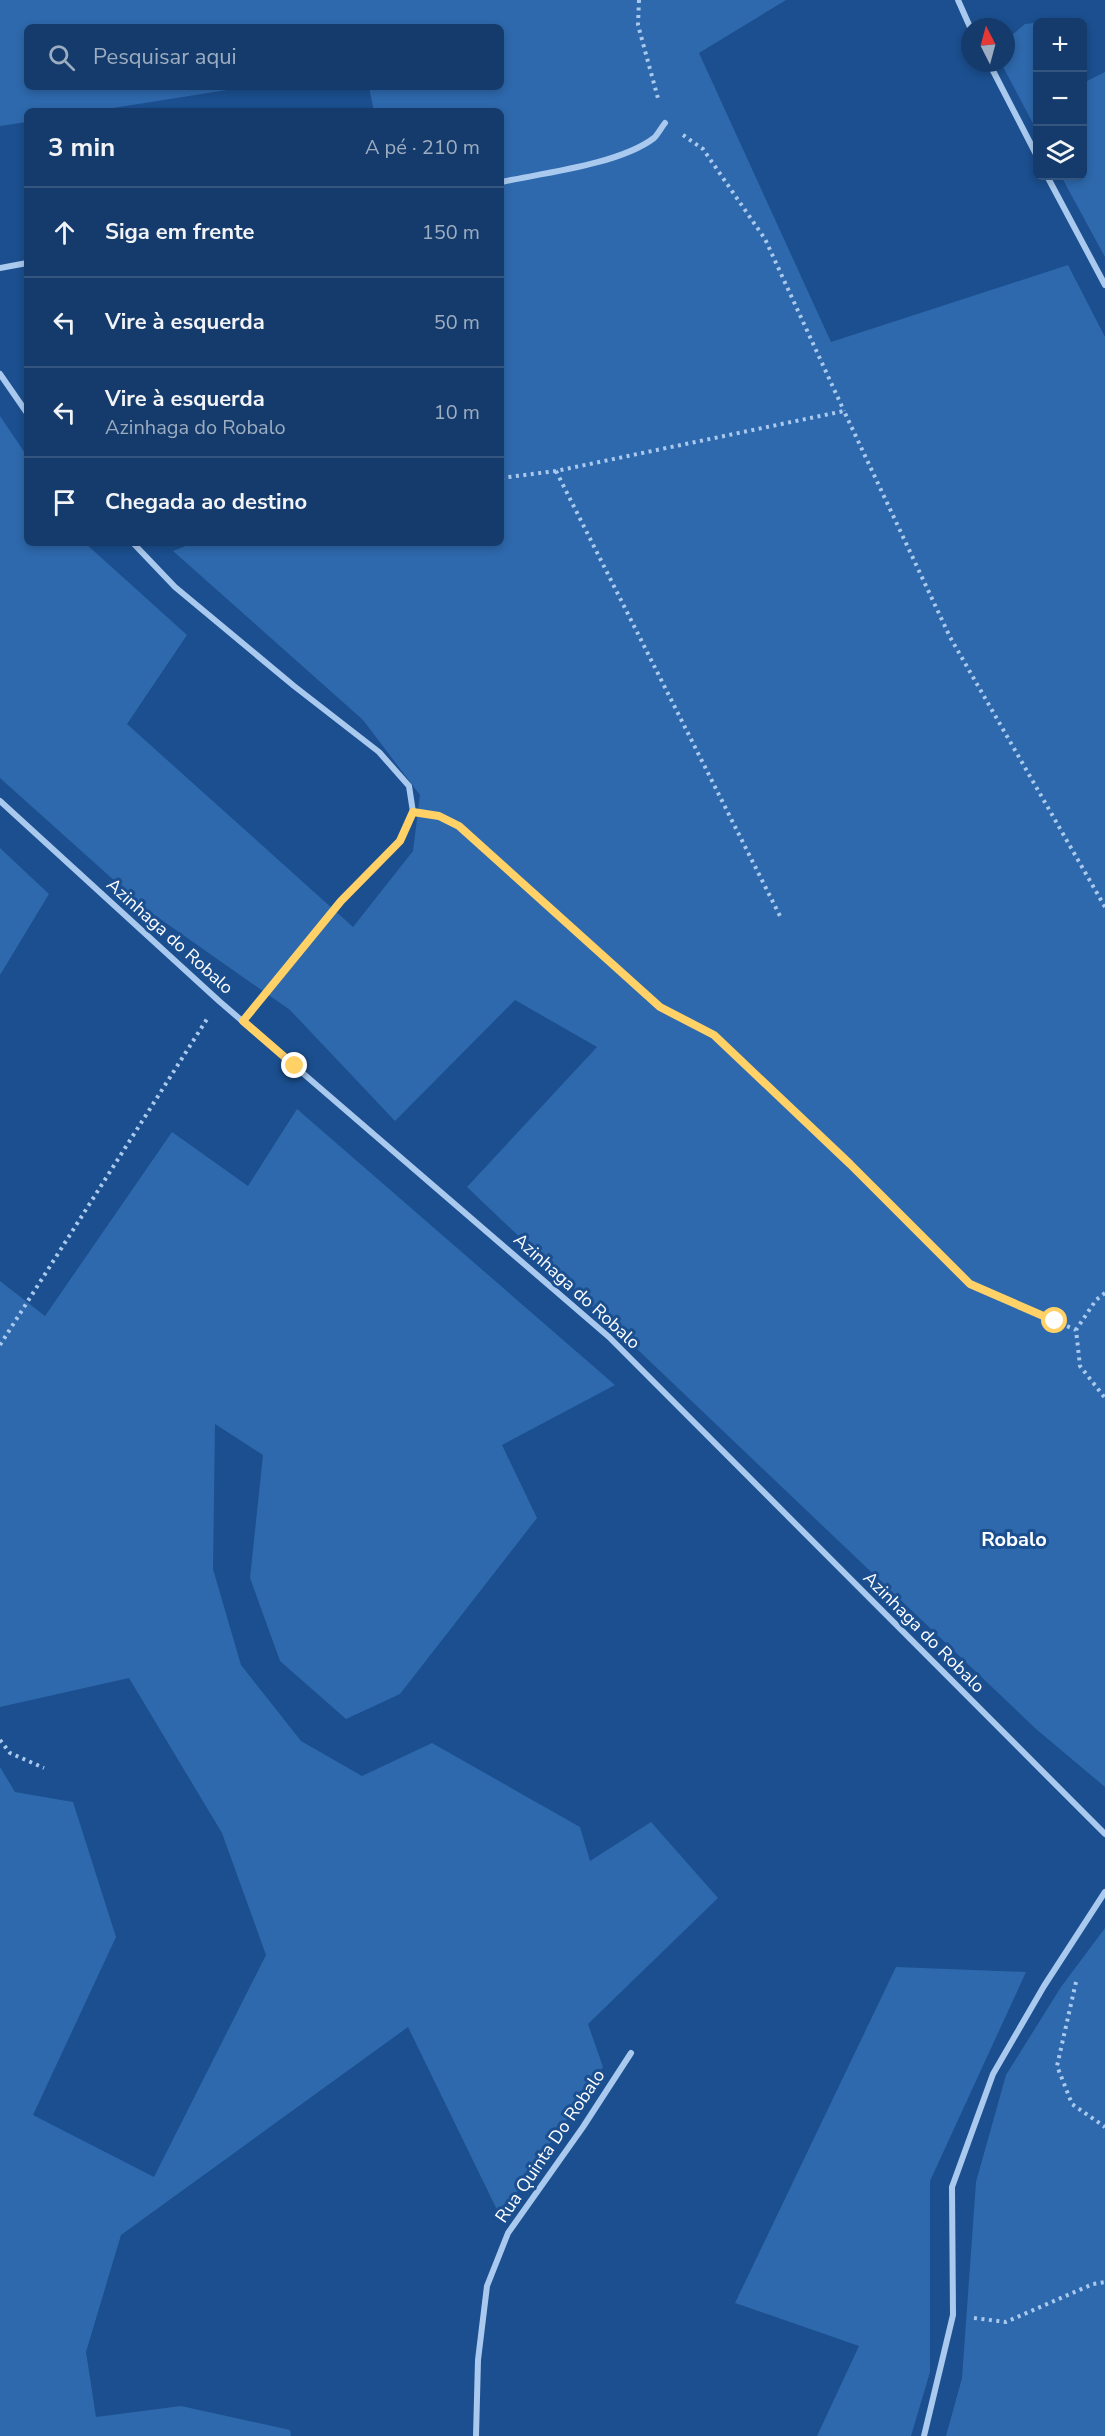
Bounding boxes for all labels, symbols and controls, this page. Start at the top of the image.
north arrow [961,18,1015,72]
map controls [1033,18,1087,180]
button: + [1033,18,1087,72]
search box [24,24,504,90]
icon: search [45,41,78,74]
text: Pesquisar aqui [93,42,237,72]
button: − [1033,72,1087,126]
button: layers [1033,126,1087,180]
text: 3 min [48,130,115,165]
text: A pé · 210 m [365,134,480,161]
icon: ahead [48,216,81,249]
text: Siga em frente [105,217,254,247]
text: 150 m [422,219,480,246]
icon: left [48,306,81,339]
text: Vire à esquerda [105,307,265,337]
text: 50 m [434,309,480,336]
text: Vire à esquerda [105,384,265,414]
icon: left [48,396,81,429]
text: 10 m [434,399,480,426]
text: Azinhaga do Robalo [105,414,286,441]
icon: arrive [48,486,81,519]
text: Chegada ao destino [105,487,307,517]
street label: Azinhaga do Robalo [102,873,238,999]
route end [281,1052,307,1078]
street label: Azinhaga do Robalo [509,1228,645,1354]
route start [1041,1307,1067,1333]
district label: Robalo [981,1526,1047,1553]
street label: Azinhaga do Robalo [858,1566,990,1698]
street label: Rua Quinta Do Robalo [490,2065,610,2227]

